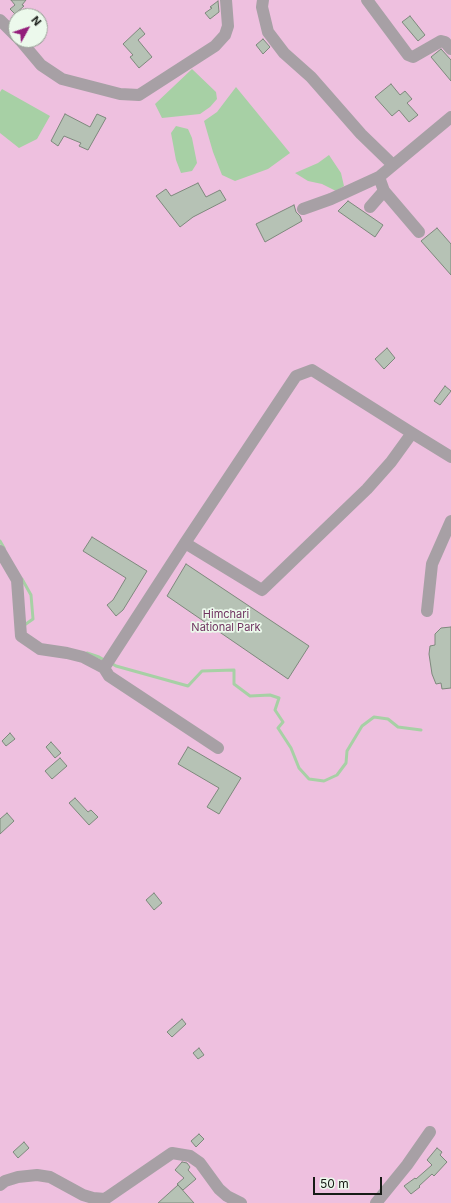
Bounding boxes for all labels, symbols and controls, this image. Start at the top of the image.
north arrow [8,8,48,48]
text: N [28,13,44,29]
park label: Himchari National Park [191,608,261,634]
scale bar [315,1169,384,1195]
text: 50 m [320,1176,349,1191]

